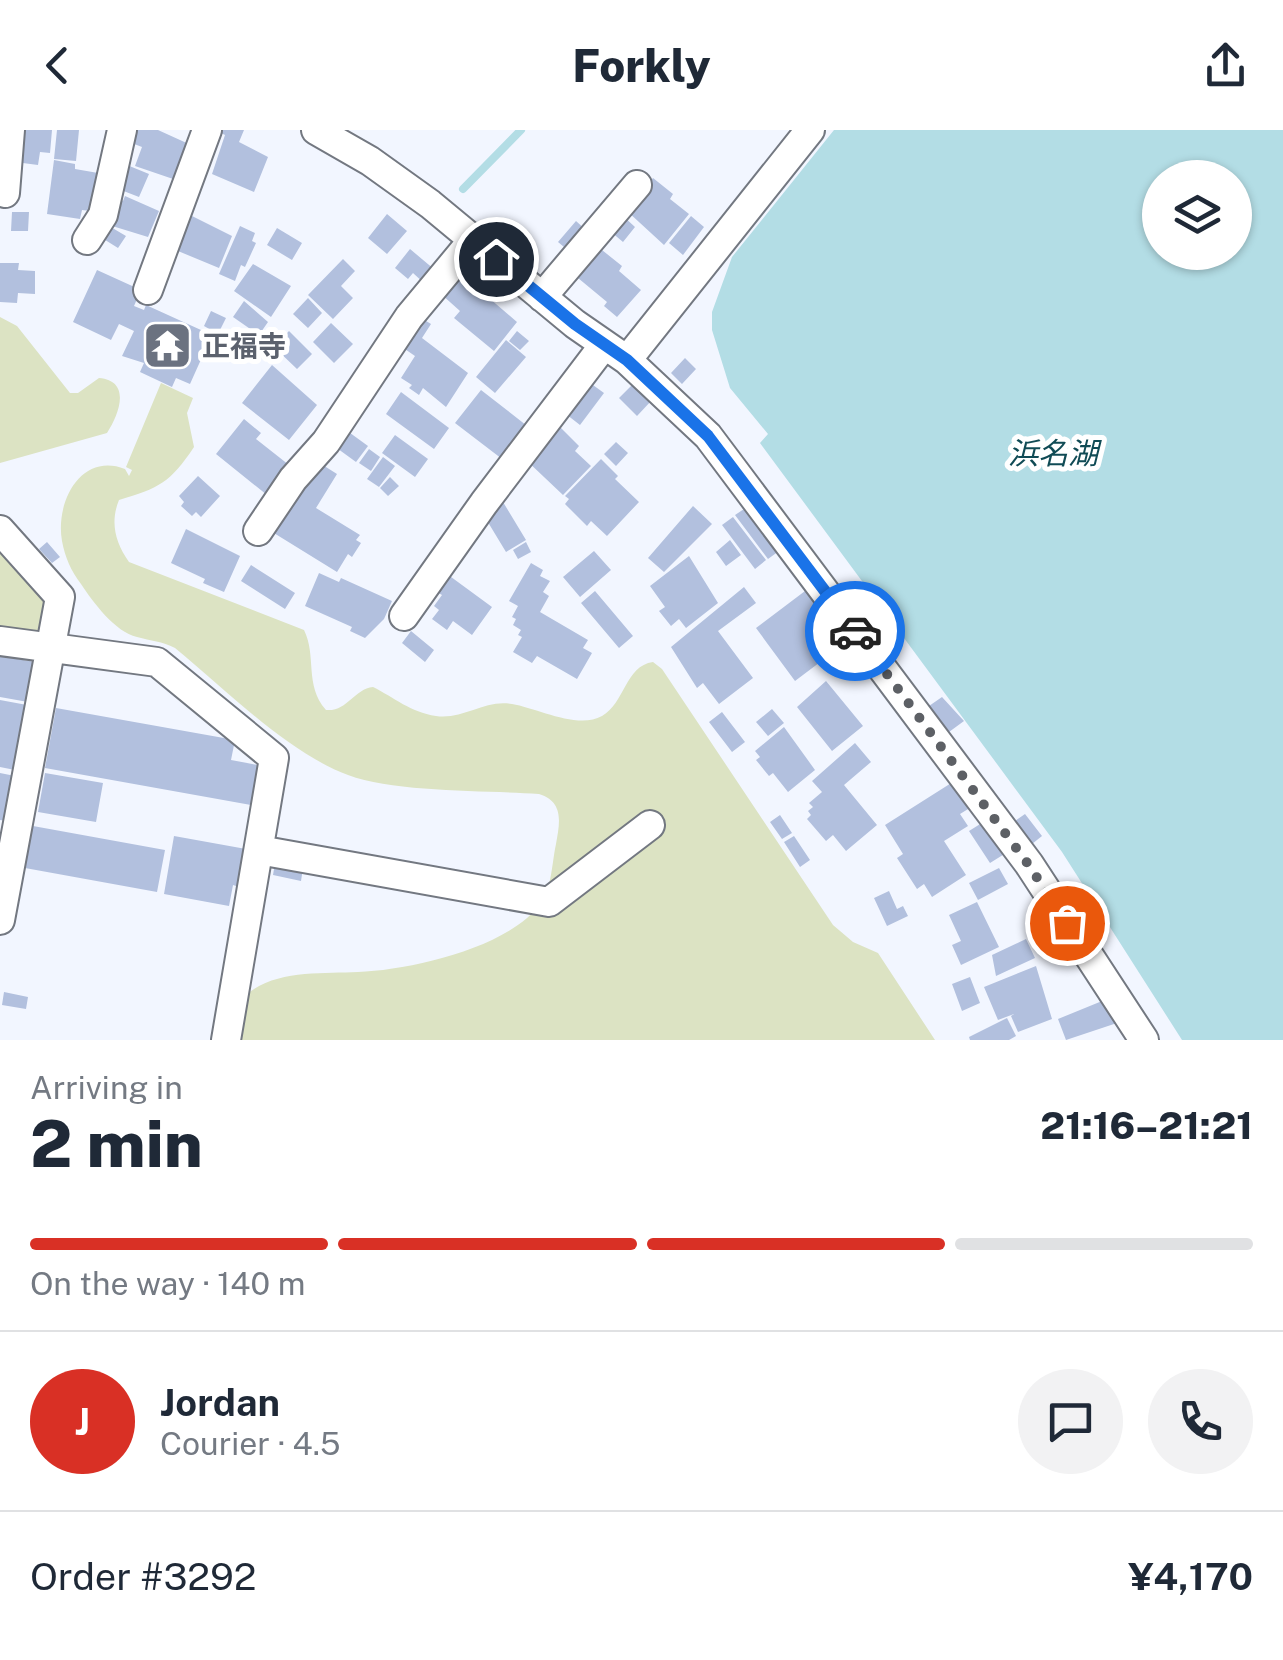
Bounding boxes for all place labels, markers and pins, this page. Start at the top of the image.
pin [454,217,539,302]
temple icon: 正福寺 [141,320,193,372]
place label: 正福寺 [202,329,286,362]
pin [1025,881,1110,966]

